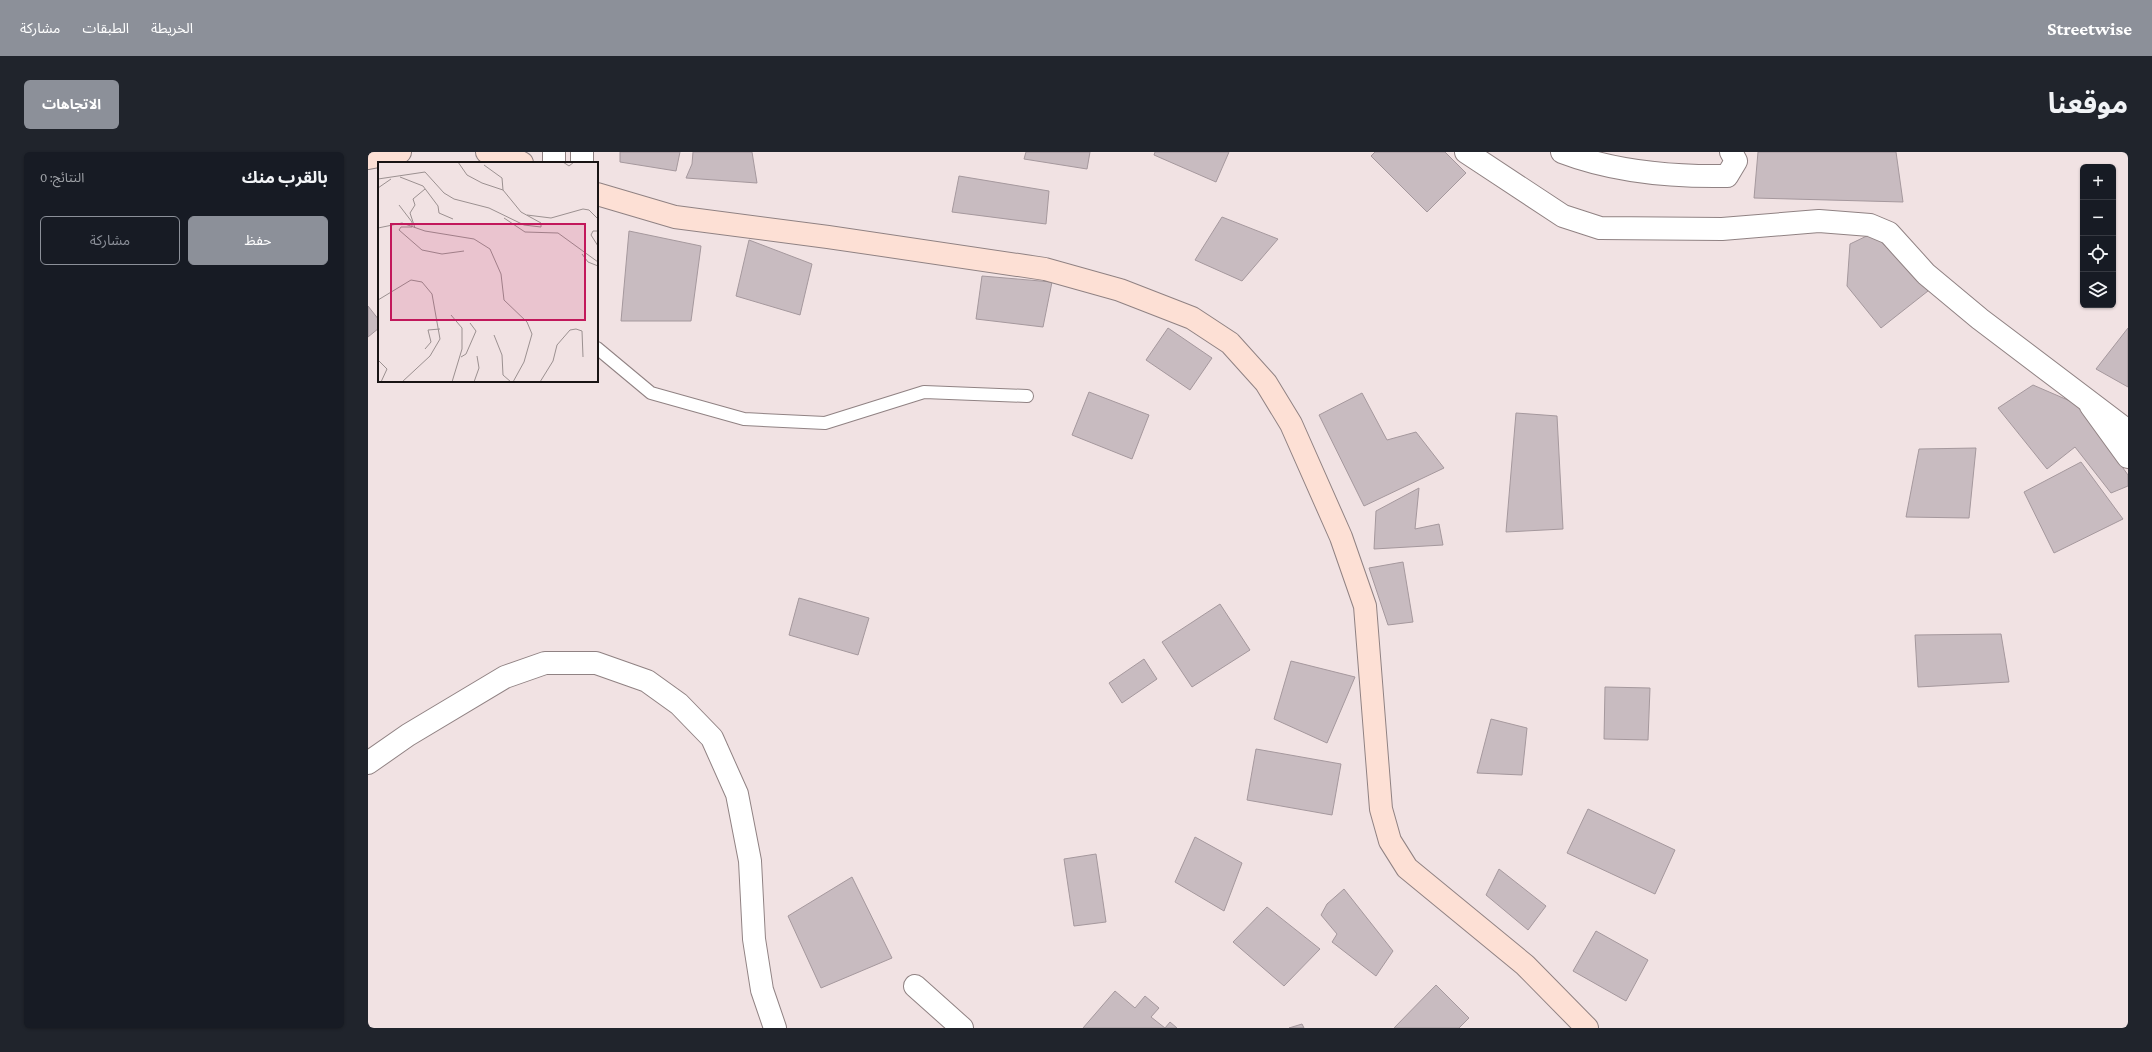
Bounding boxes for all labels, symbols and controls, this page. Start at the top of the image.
text: Streetwise [2047,18,2132,39]
text: مشاركة [20,20,60,36]
text: الطبقات [82,20,129,36]
text: الخريطة [151,20,193,36]
button: الاتجاهات [24,80,119,129]
text: موقعنا [2048,88,2128,119]
inset map [378,162,598,382]
map controls [2080,164,2116,308]
button: + [2080,164,2116,200]
text: بالقرب منك [242,168,328,187]
text: النتائج: 0 [40,170,84,185]
button: − [2080,200,2116,236]
button: مشاركة [40,216,180,265]
button: حفظ [188,216,328,265]
button: locate [2080,236,2116,272]
button: layers [2080,272,2116,308]

